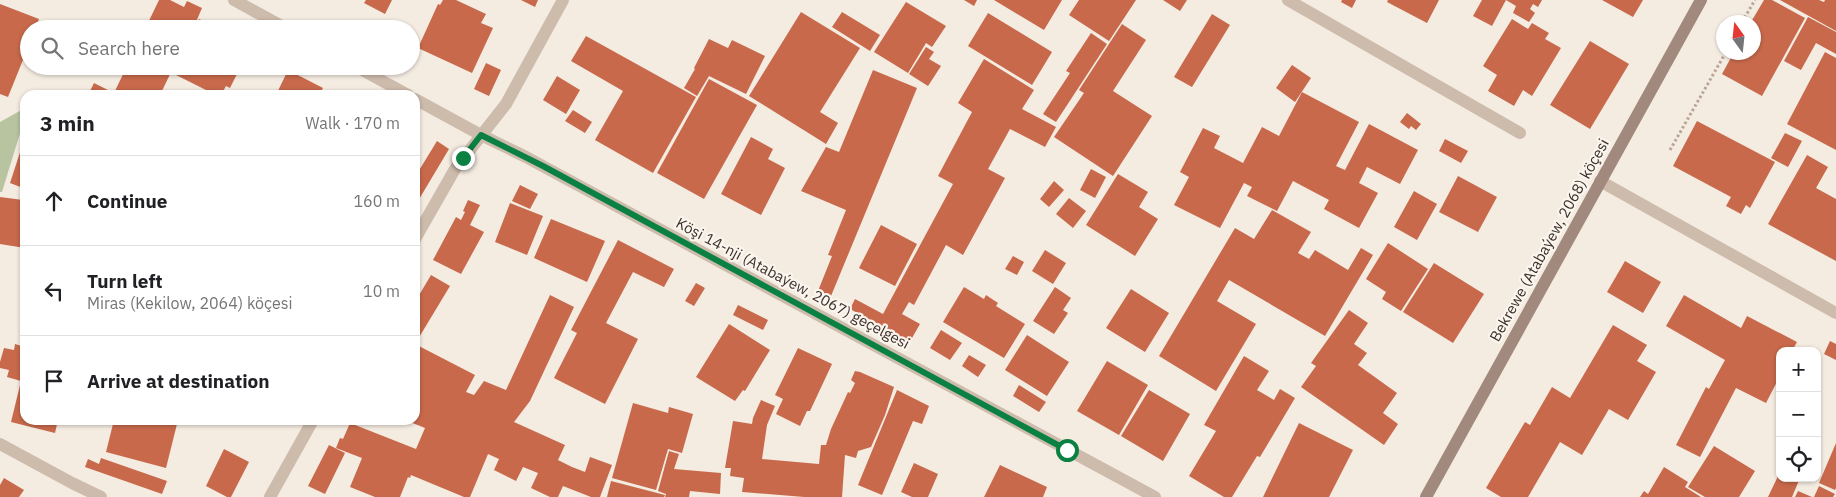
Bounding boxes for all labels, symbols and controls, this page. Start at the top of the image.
north arrow [1716,15,1761,60]
search box [20,20,420,75]
icon: search [38,34,66,62]
text: Search here [78,36,180,60]
text: 3 min [40,109,95,137]
text: Walk · 170 m [305,113,400,133]
street label: Bekrewe (Atabaýew, 2068) köçesi [1485,135,1613,345]
route end [452,147,475,170]
icon: ahead [40,187,68,215]
text: Continue [87,189,167,213]
text: 160 m [353,191,400,211]
street label: Köşi 14-nji (Atabaýew, 2067) geçelgesi [673,213,913,353]
text: Turn left [87,269,163,293]
icon: left [40,277,68,305]
text: 10 m [363,281,400,301]
text: Miras (Kekilow, 2064) köçesi [87,293,293,313]
map controls [1776,347,1821,482]
button: + [1776,347,1821,392]
icon: arrive [40,367,68,395]
text: Arrive at destination [87,369,270,393]
button: − [1776,392,1821,437]
button: locate [1776,437,1821,482]
route start [1056,439,1079,462]

